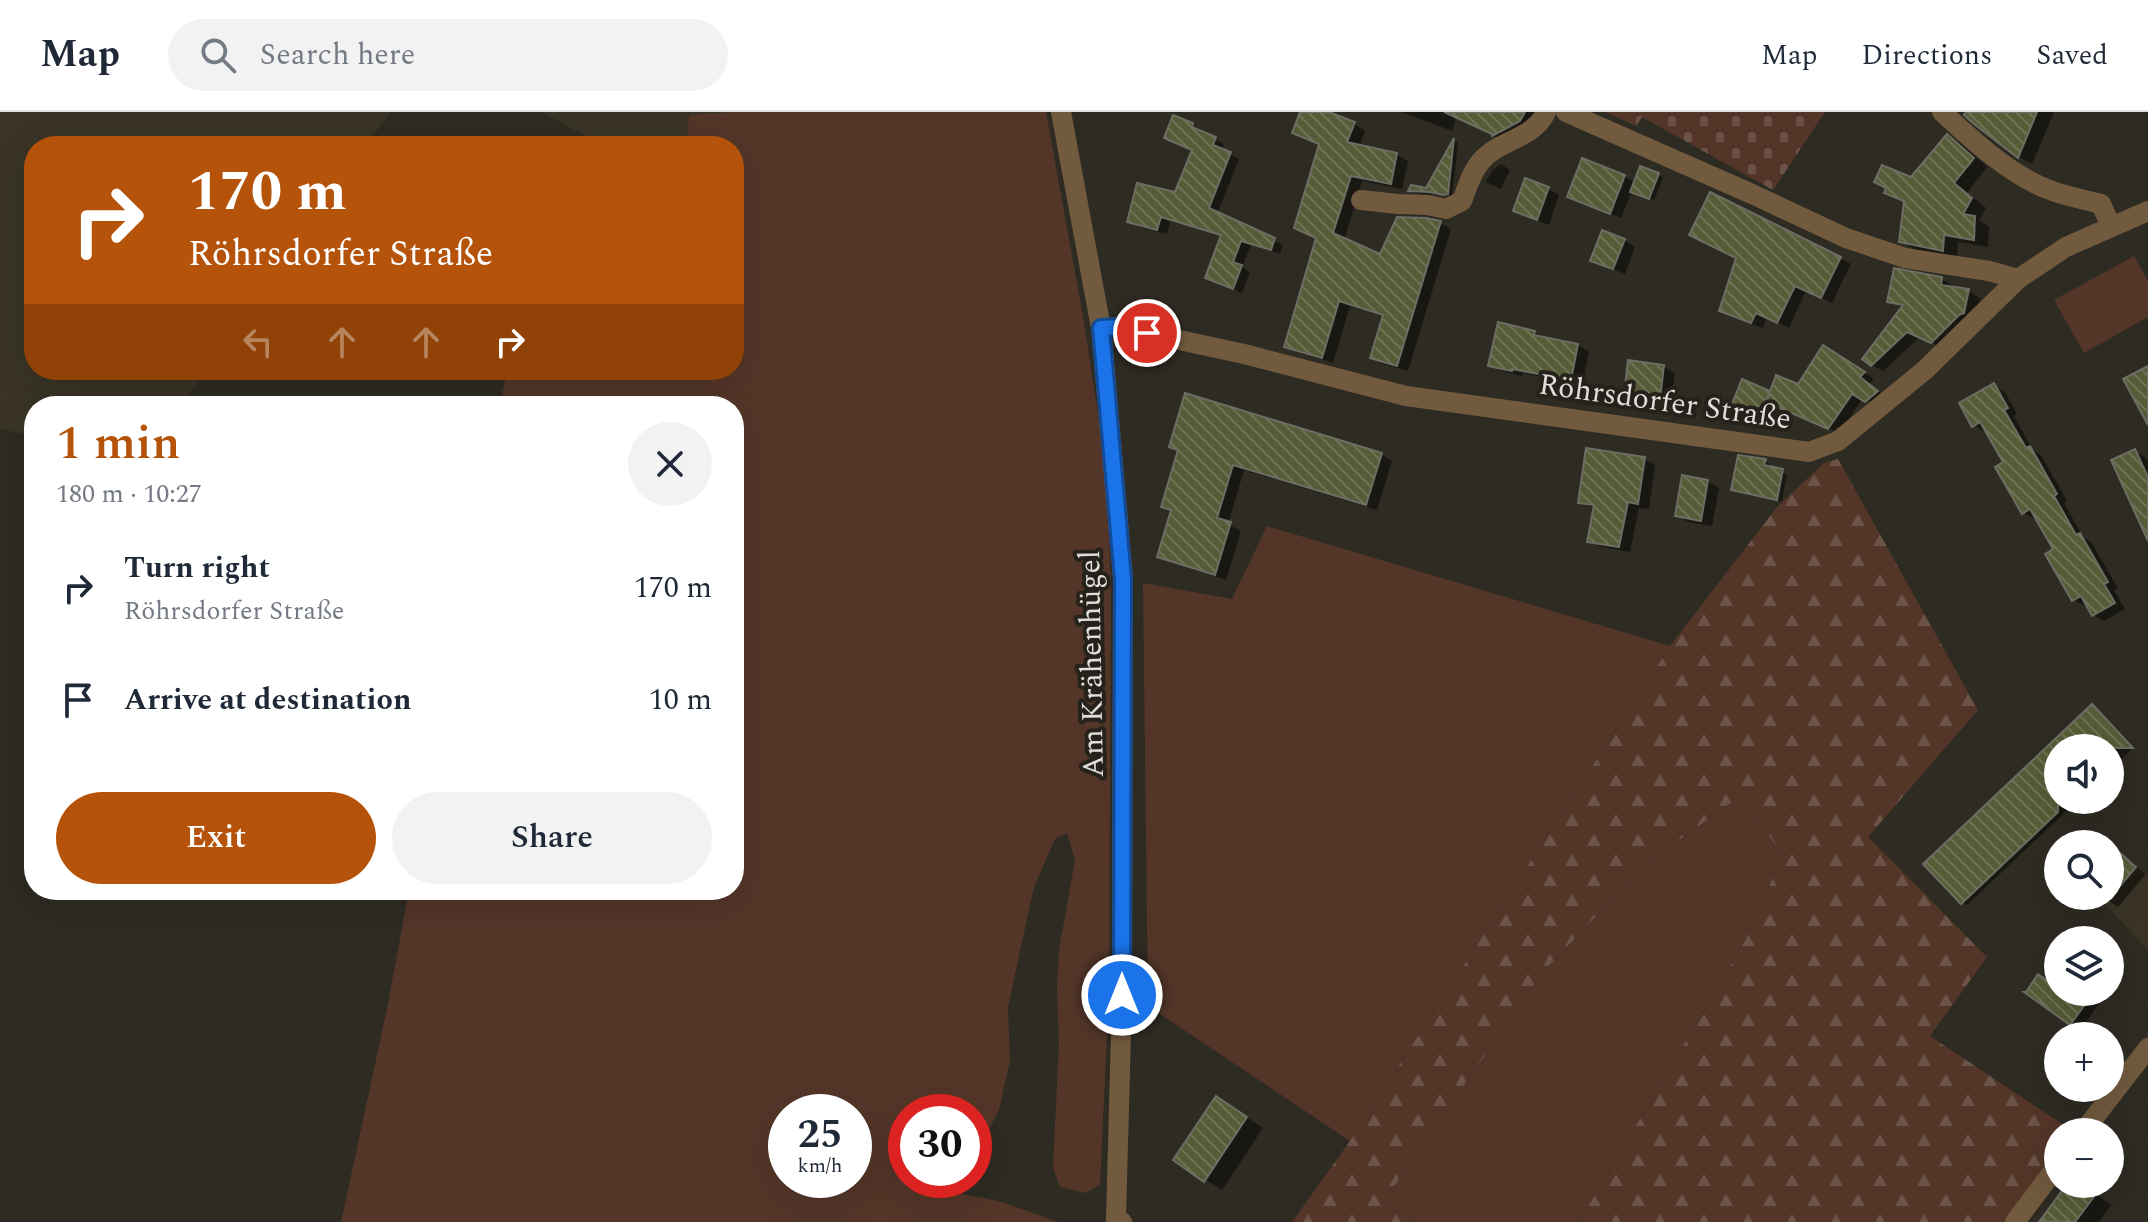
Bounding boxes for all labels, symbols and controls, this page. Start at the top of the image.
search box [168,19,728,91]
text: Map [40,26,120,84]
text: Search here [260,32,415,78]
icon: search [196,33,240,77]
text: Map [1761,34,1818,77]
text: Directions [1862,34,1992,77]
text: Saved [2036,34,2108,77]
text: 170 m [188,150,347,235]
icon: right [56,168,160,272]
text: Röhrsdorfer Straße [188,227,493,282]
pin [1113,299,1181,367]
icon: arrive [1125,311,1169,355]
icon: left [236,320,280,364]
icon: ahead [320,320,364,364]
icon: ahead [404,320,448,364]
icon: right [488,320,532,364]
street label: Röhrsdorfer Straße [1536,362,1794,442]
text: 1 min [56,407,181,480]
button: close [628,422,712,506]
text: 180 m · 10:27 [56,474,202,514]
text: Turn right [124,545,270,591]
street label: Am Krähenhügel [1067,550,1117,778]
text: 170 m [634,565,712,611]
icon: right [56,566,100,610]
text: Röhrsdorfer Straße [124,591,344,631]
text: Arrive at destination [124,677,411,723]
text: 10 m [649,677,712,723]
icon: arrive [56,678,100,722]
map controls [2044,734,2124,1198]
button: sound [2044,734,2124,814]
button: Exit [56,792,376,884]
button: Share [392,792,712,884]
button: search [2044,830,2124,910]
button: layers [2044,926,2124,1006]
position arrow [1080,953,1164,1037]
button: + [2044,1022,2124,1102]
speed limit sign: 30 [888,1094,992,1198]
text: 25 [798,1105,842,1166]
button: − [2044,1118,2124,1198]
text: km/h [798,1151,843,1181]

